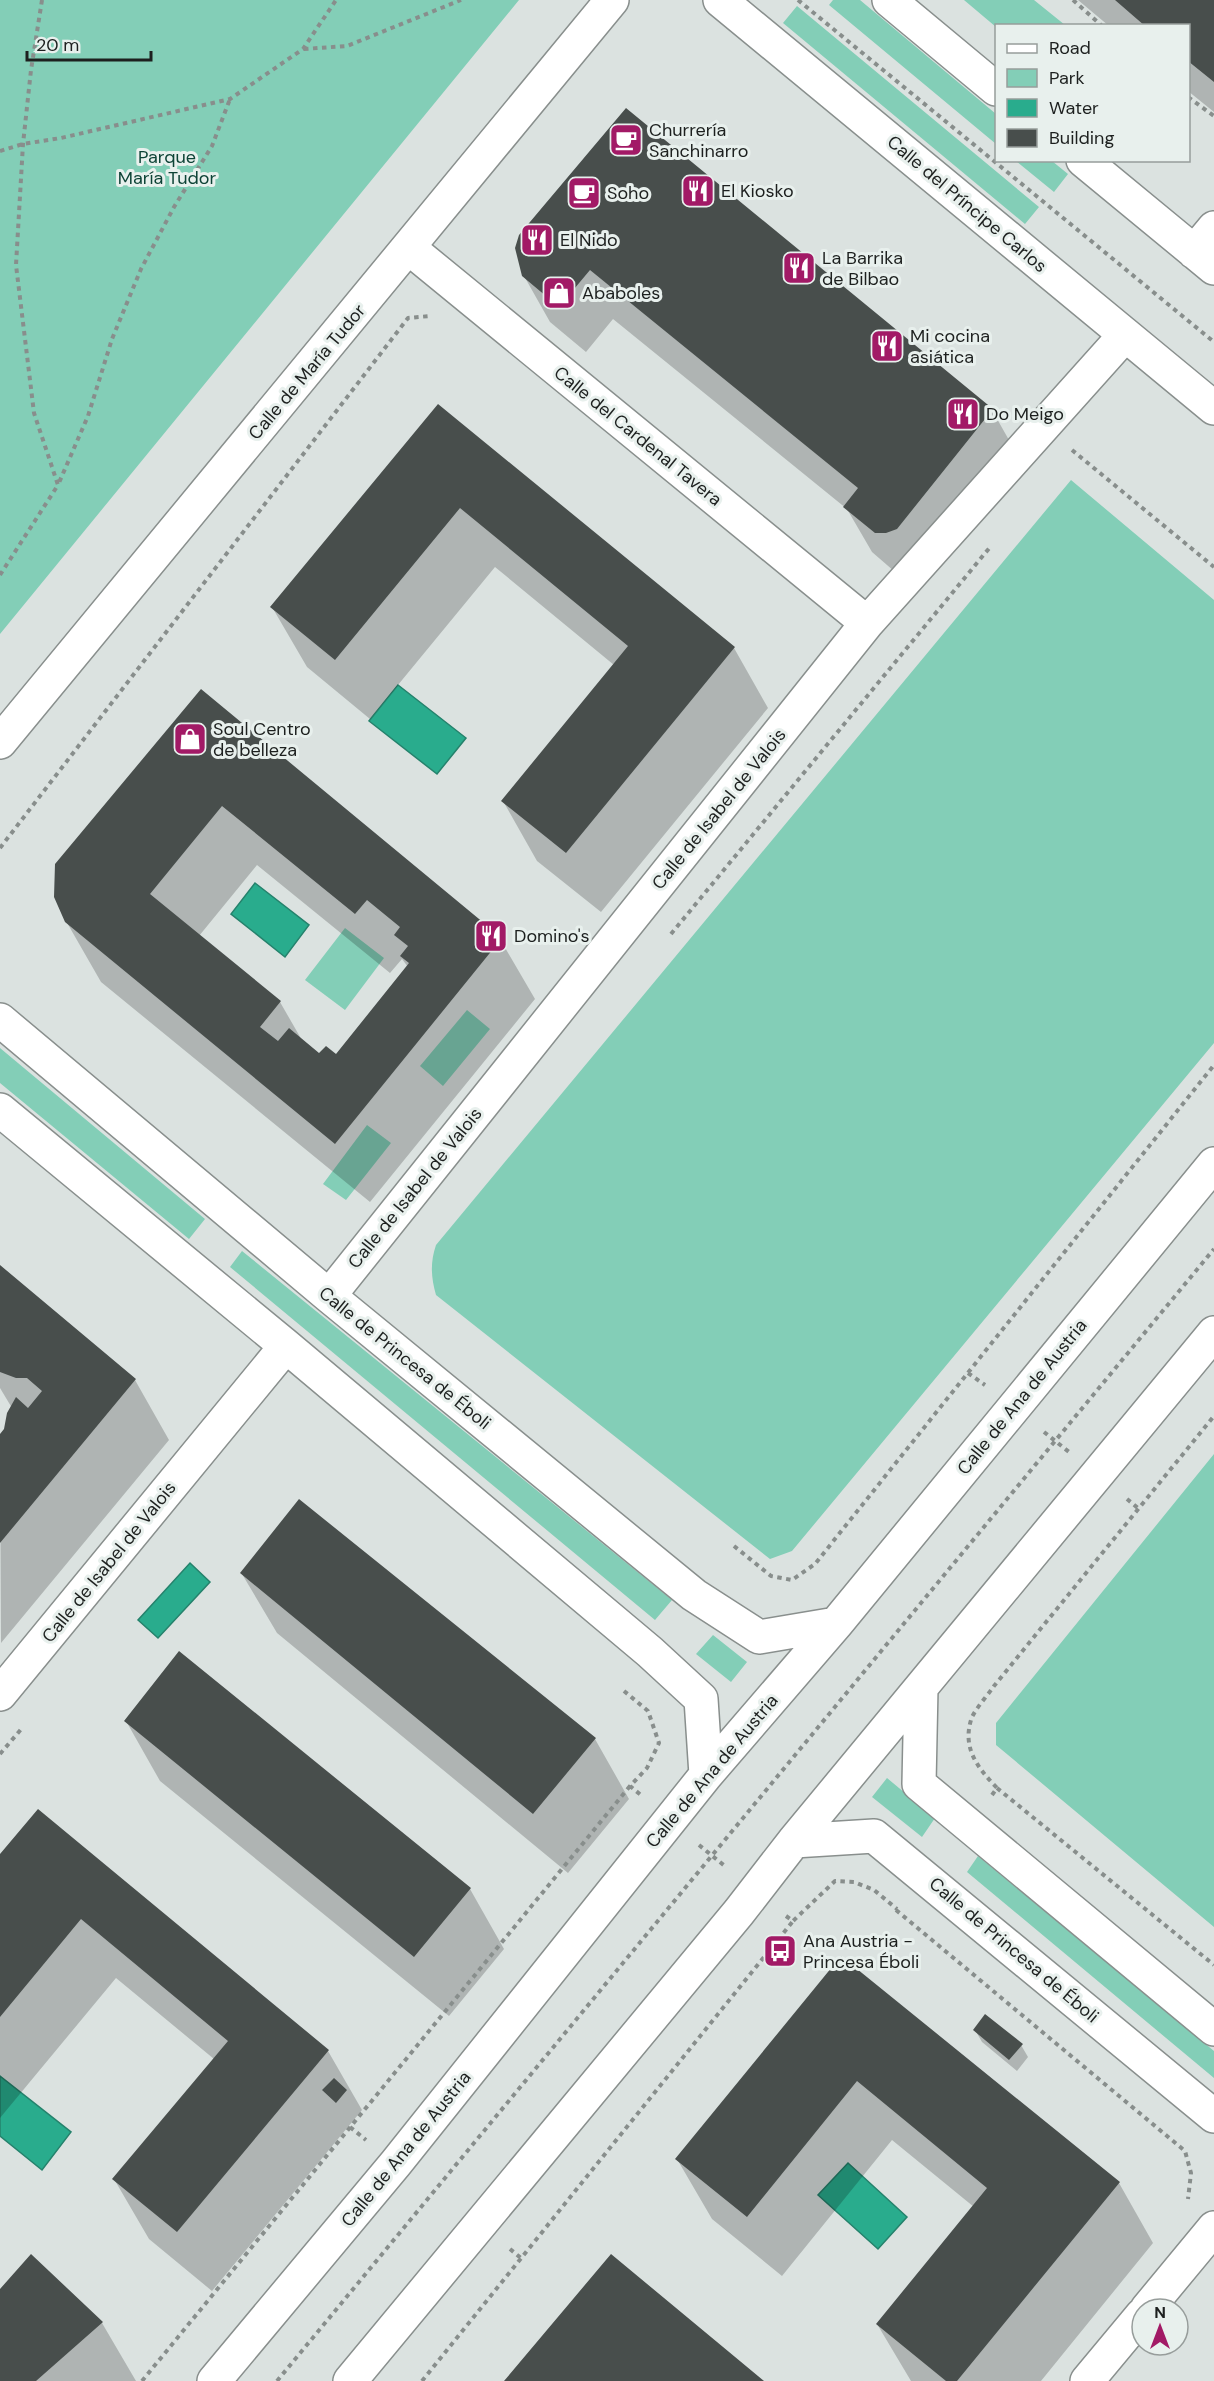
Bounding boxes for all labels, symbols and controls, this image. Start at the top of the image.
scale bar [27,24,152,62]
legend [995,24,1190,162]
text: 20 m [36,33,79,57]
text: Road [1049,36,1091,60]
text: Park [1049,66,1085,90]
text: Water [1049,96,1099,120]
place label: Churrería Sanchinarro [649,118,748,163]
cafe icon: Churrería Sanchinarro [608,122,644,158]
text: Building [1049,126,1114,150]
street label: Calle del Príncipe Carlos [882,130,1052,278]
park label: Parque María Tudor [118,145,216,190]
restaurant icon: El Kiosko [680,173,716,209]
cafe icon: Soho [566,175,602,211]
place label: El Kiosko [721,179,794,203]
place label: Soho [607,181,649,205]
restaurant icon: El Nido [519,222,555,258]
place label: El Nido [560,228,618,252]
place label: La Barrika de Bilbao [822,246,903,291]
restaurant icon: La Barrika de Bilbao [781,250,817,286]
shop icon: Ababoles [541,275,577,311]
place label: Ababoles [582,281,660,305]
street label: Calle de María Tudor [243,299,371,445]
place label: Mi cocina asiática [910,324,990,369]
restaurant icon: Mi cocina asiática [869,328,905,364]
street label: Calle del Cardenal Tavera [549,361,727,511]
restaurant icon: Do Meigo [945,396,981,432]
place label: Do Meigo [986,402,1064,426]
place label: Soul Centro de belleza [213,717,311,762]
shop icon: Soul Centro de belleza [172,721,208,757]
street label: Calle de Isabel de Valois [647,724,791,894]
restaurant icon: Domino's [473,918,509,954]
place label: Domino's [514,924,590,948]
street label: Calle de Isabel de Valois [343,1103,487,1273]
street label: Calle de Princesa de Éboli [314,1281,496,1435]
street label: Calle de Ana de Austria [952,1314,1092,1480]
street label: Calle de Isabel de Valois [37,1477,181,1647]
street label: Calle de Ana de Austria [641,1689,783,1853]
street label: Calle de Princesa de Éboli [924,1872,1104,2028]
place label: Ana Austria - Princesa Éboli [803,1929,919,1974]
bus stop icon: Ana Austria - Princesa Éboli [762,1933,798,1969]
street label: Calle de Ana de Austria [336,2066,476,2232]
north arrow [1130,2297,1190,2357]
text: N [1154,2302,1166,2323]

